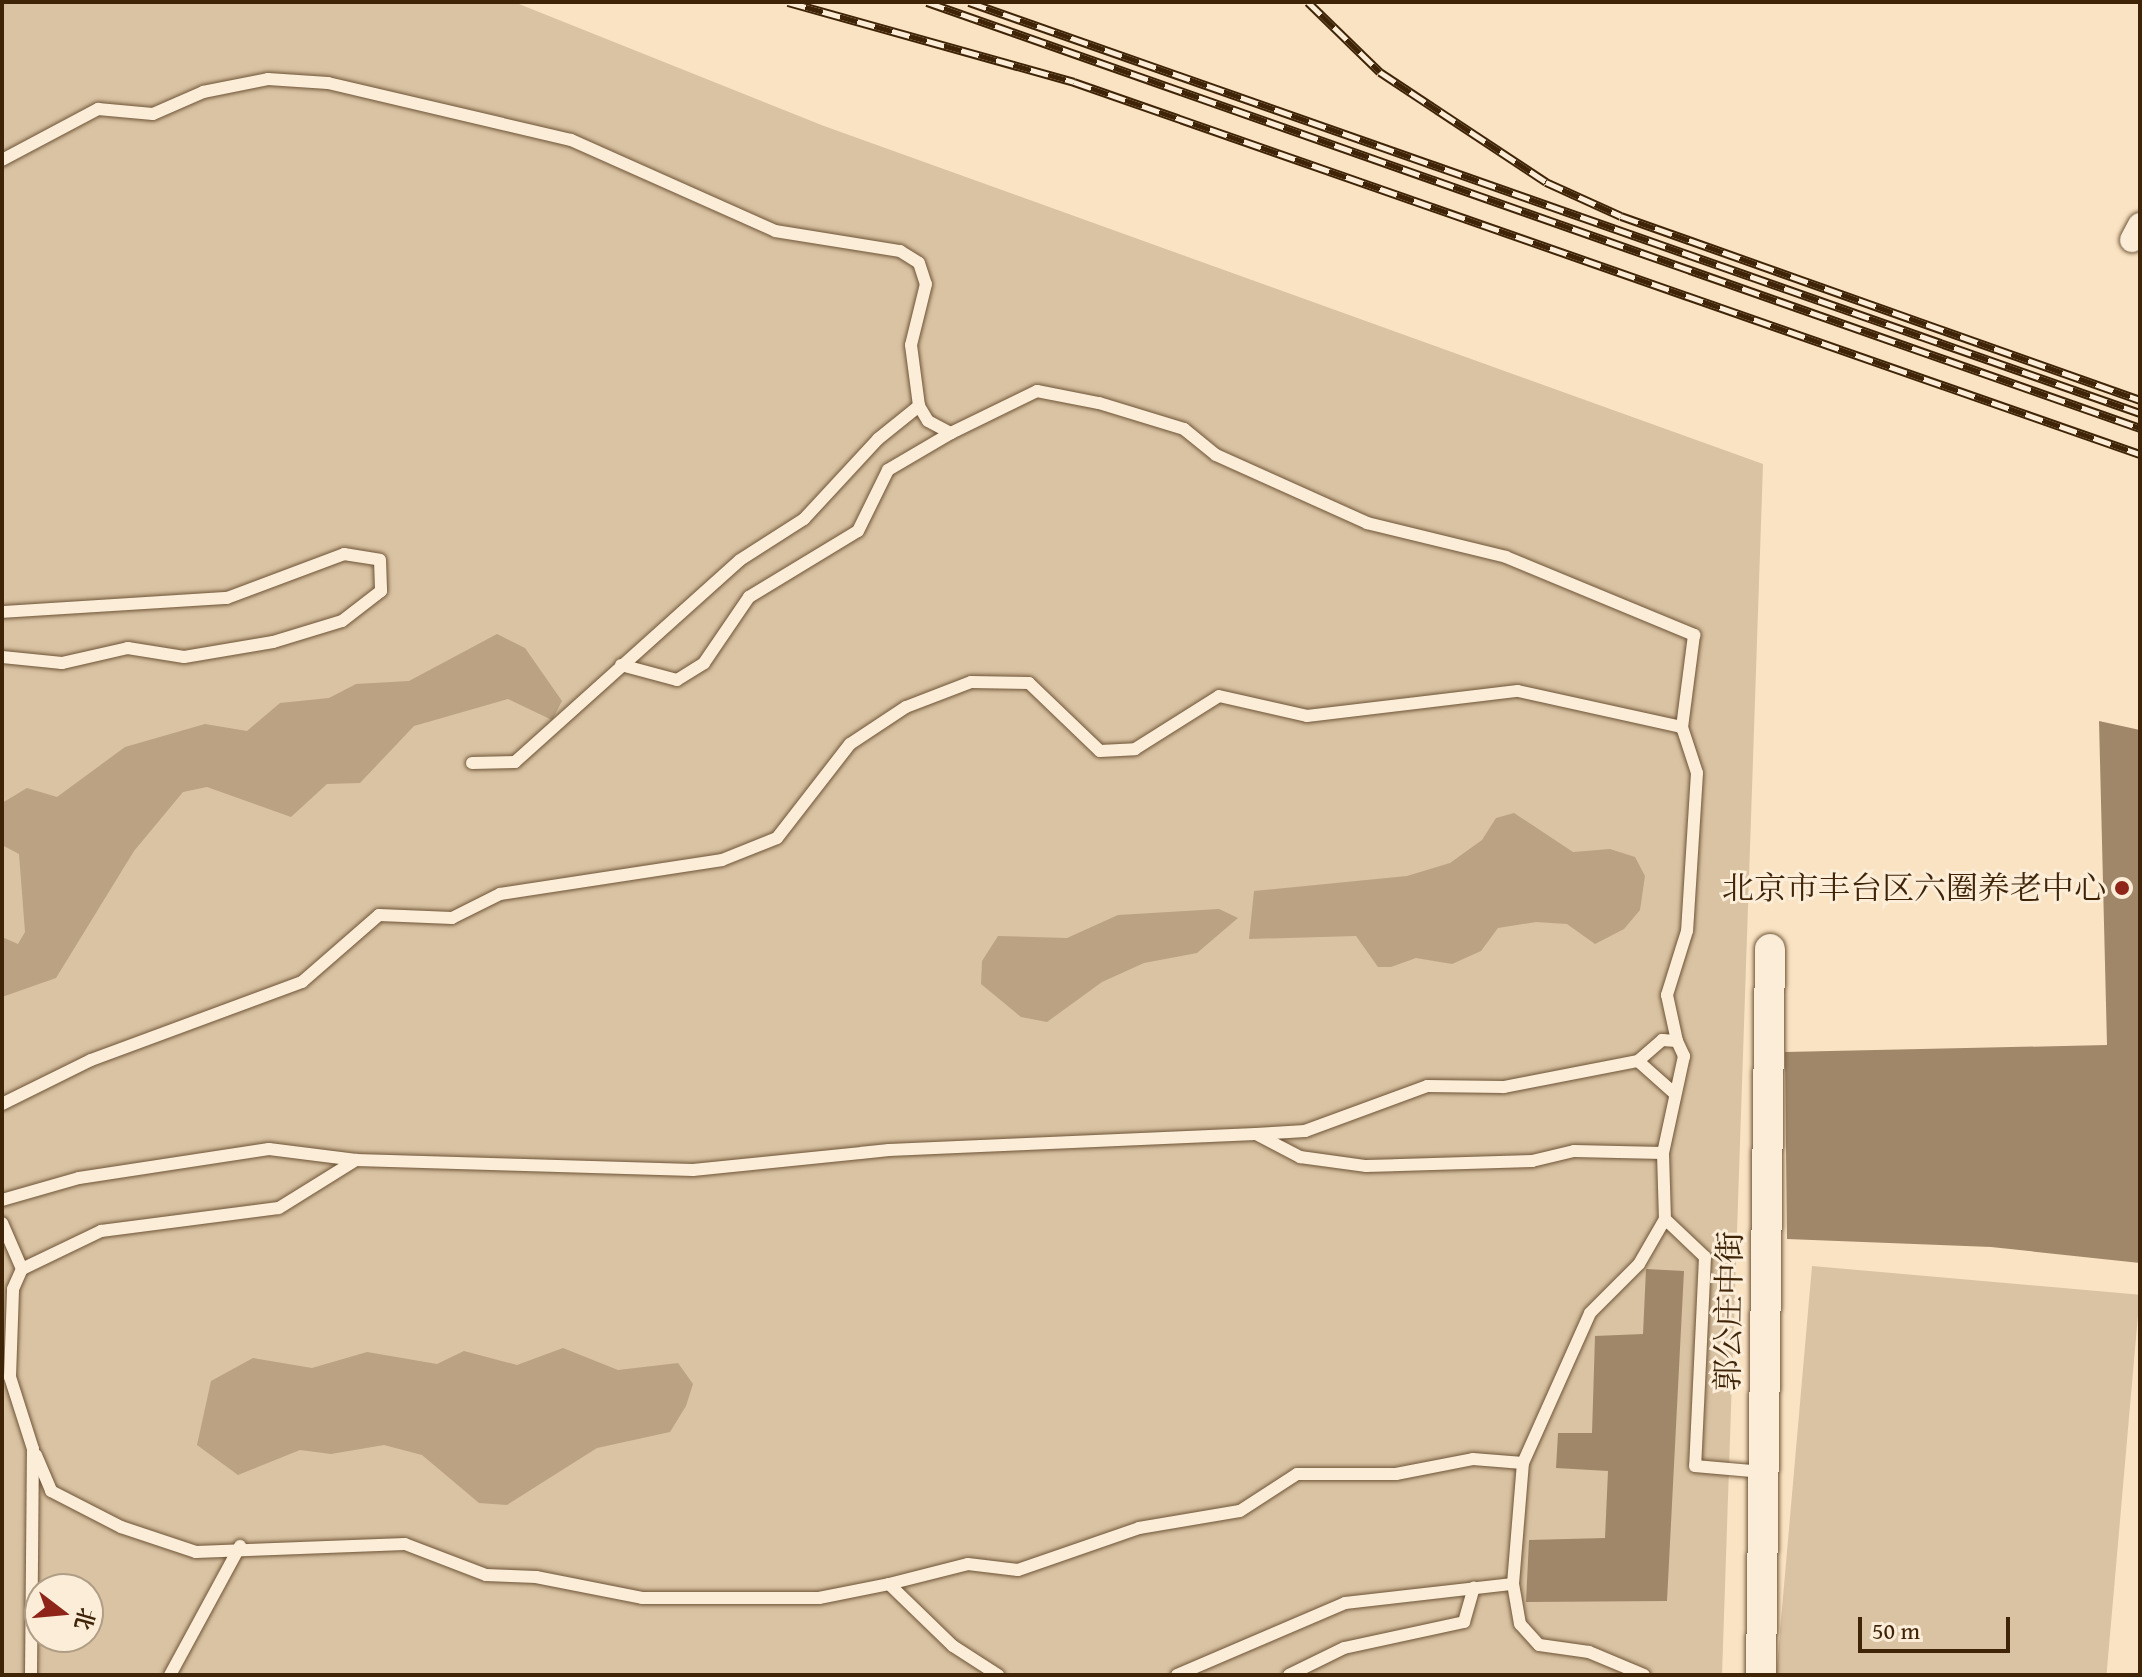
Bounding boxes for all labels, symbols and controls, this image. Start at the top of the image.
place label: 北京市丰台区六圈养老中心 [1722,869,2106,907]
marker: 北京市丰台区六圈养老中心 [2113,879,2131,897]
street label: 郭公庄中街 [1708,1231,1750,1391]
north arrow [24,1573,104,1653]
scale bar [1862,1601,2014,1651]
text: 北 [67,1604,104,1634]
text: 50 m [1872,1613,1920,1648]

